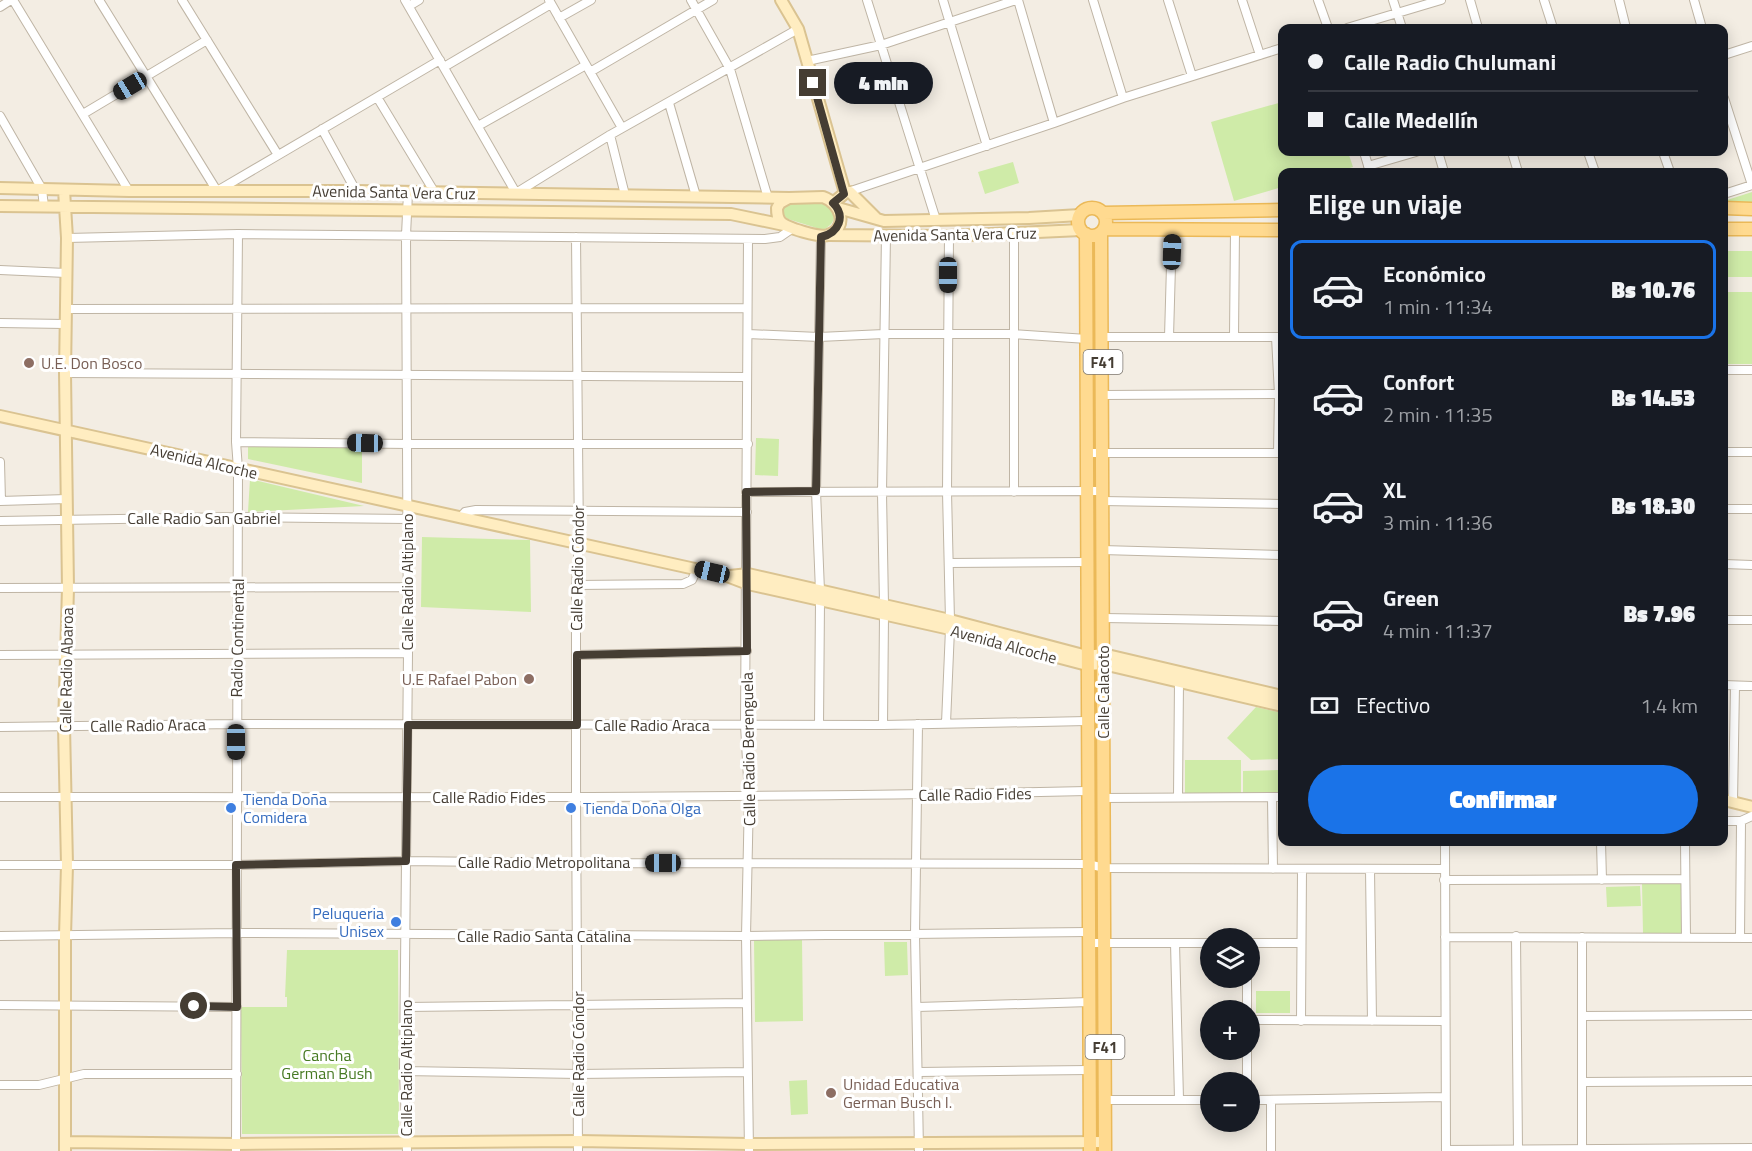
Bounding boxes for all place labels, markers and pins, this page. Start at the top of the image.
place label: U.E. Don Bosco [41,351,142,375]
marker: U.E. Don Bosco [22,356,36,370]
place label: U.E Rafael Pabon [402,667,517,691]
marker: U.E Rafael Pabon [522,672,536,686]
place label: Tienda Doña Comidera [243,787,327,829]
place label: Tienda Doña Olga [583,796,701,820]
marker: Tienda Doña Comidera [224,801,238,815]
marker: Tienda Doña Olga [564,801,578,815]
place label: Peluqueria Unisex [312,901,384,943]
marker: Peluqueria Unisex [389,915,403,929]
place label: Unidad Educativa German Busch I. [843,1072,959,1114]
marker: Unidad Educativa German Busch I. [824,1086,838,1100]

